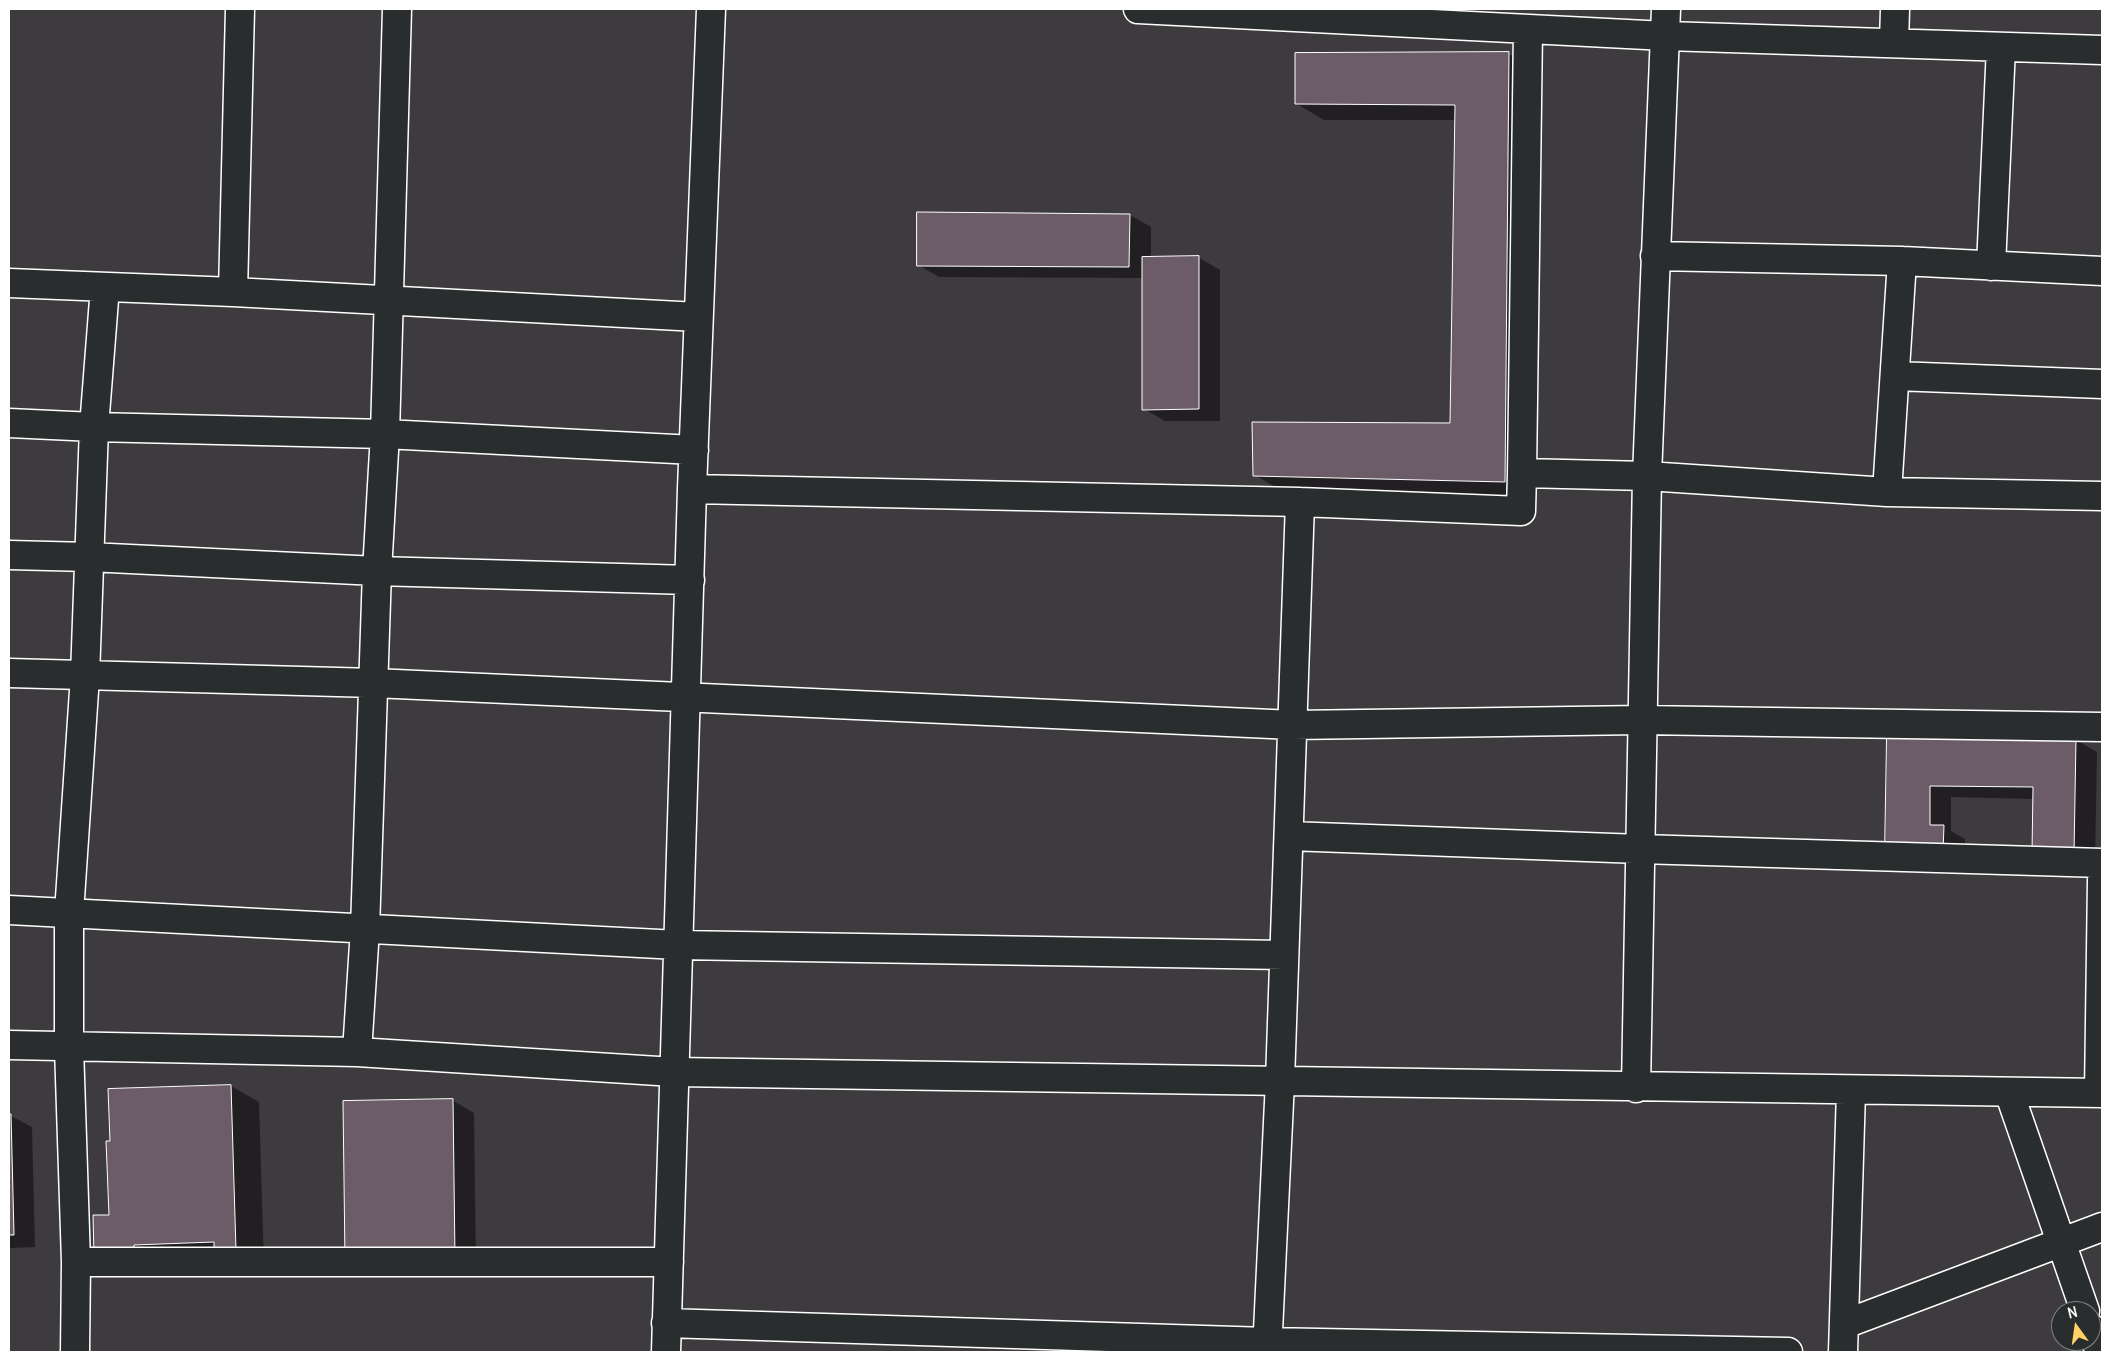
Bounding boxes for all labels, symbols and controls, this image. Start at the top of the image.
north arrow [2051,1301,2101,1351]
text: N [2066,1303,2079,1322]

